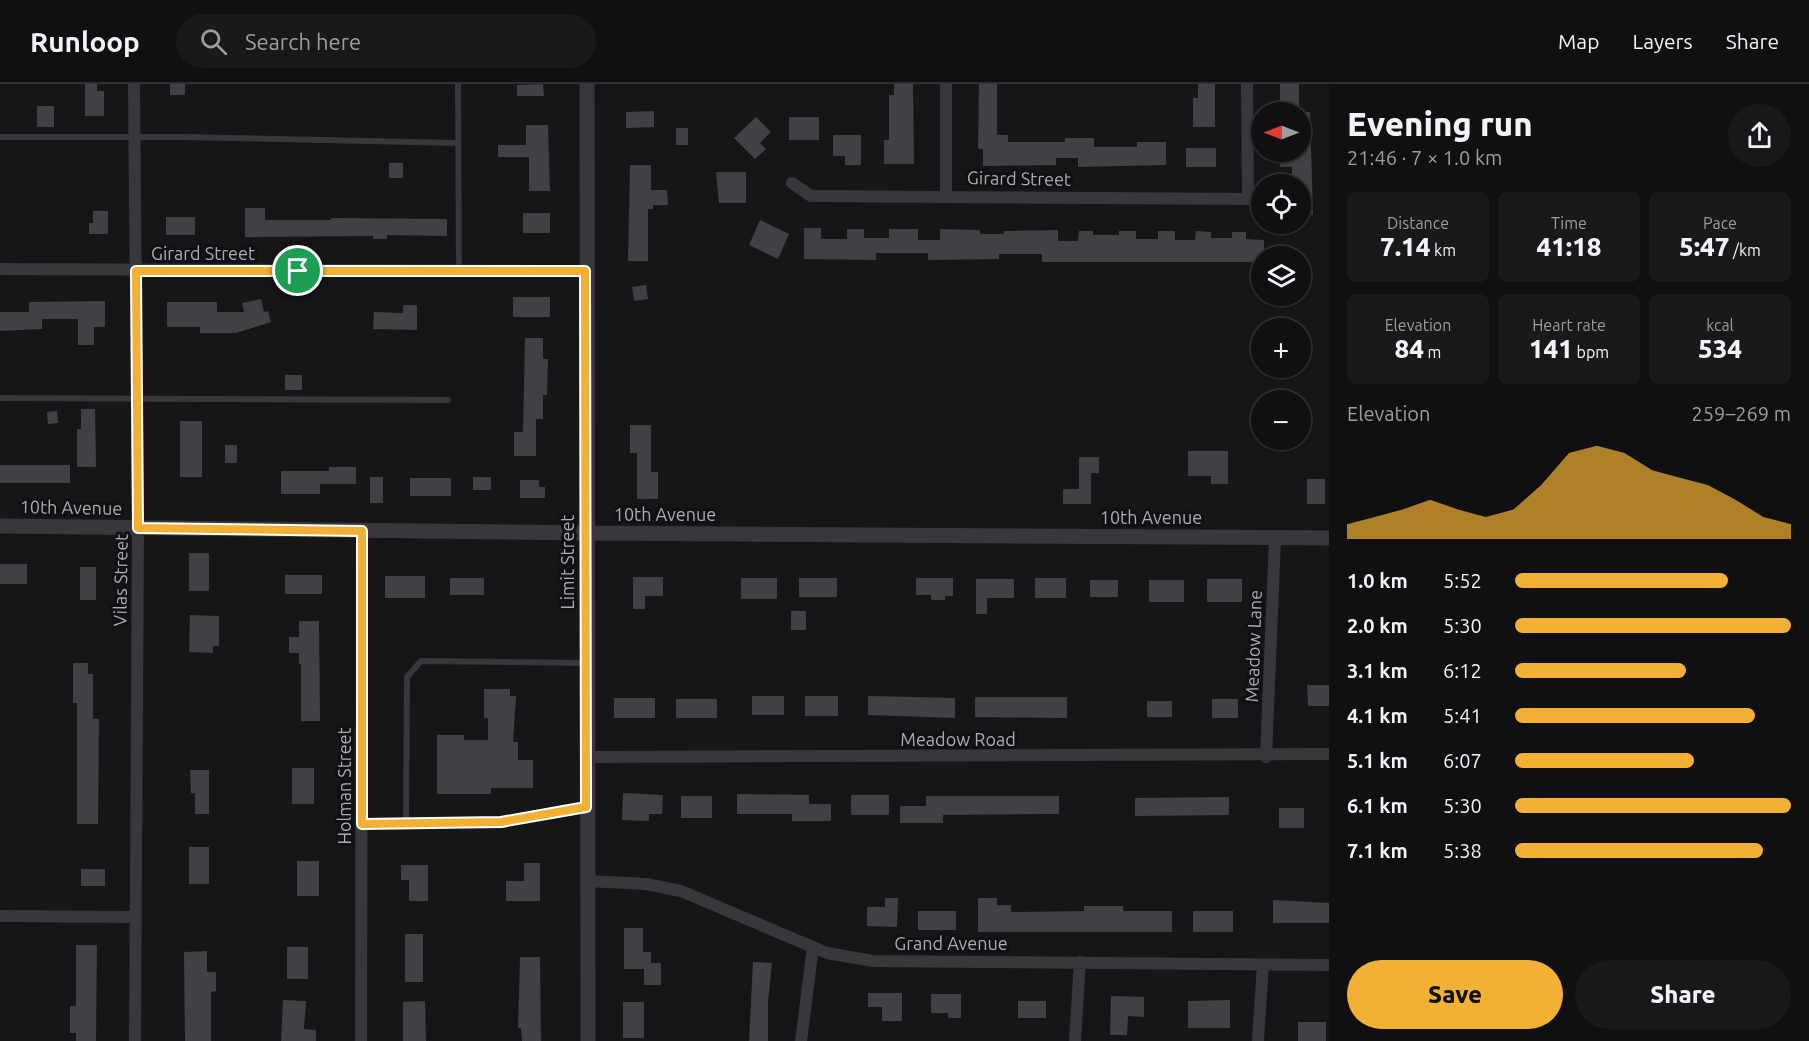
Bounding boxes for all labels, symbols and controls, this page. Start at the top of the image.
search box [176,14,596,68]
icon: search [197,25,230,58]
text: Runloop [30,26,140,57]
text: Search here [245,29,361,54]
text: Map [1558,29,1599,53]
text: Layers [1632,29,1693,53]
text: Share [1726,29,1779,53]
north arrow [1251,102,1311,162]
map controls [1251,102,1311,450]
button: share [1728,104,1791,167]
text: Evening run [1347,105,1533,142]
text: 21:46 · 7 × 1.0 km [1347,146,1502,169]
street label: Girard Street [967,167,1071,189]
button: locate [1251,174,1311,234]
text: Distance [1387,214,1449,232]
text: Time [1551,214,1587,232]
text: Pace [1703,214,1737,232]
text: 7.14 [1380,232,1430,261]
text: 41:18 [1536,232,1602,261]
text: 5:47 [1679,232,1729,261]
text: km [1430,241,1456,259]
text: /km [1729,241,1761,259]
street label: Girard Street [151,243,255,263]
pin [272,245,323,296]
button: layers [1251,246,1311,306]
icon: arrive [281,254,314,287]
text: Elevation [1385,316,1451,334]
text: Heart rate [1532,316,1606,334]
text: kcal [1706,316,1734,334]
button: + [1251,318,1311,378]
text: 84 [1395,334,1424,363]
text: 141 [1529,334,1573,363]
text: 534 [1698,334,1742,363]
text: m [1424,343,1441,361]
text: bpm [1573,343,1609,361]
button: − [1251,390,1311,450]
text: Elevation [1347,402,1430,425]
text: 259–269 m [1692,402,1791,425]
street label: 10th Avenue [20,496,122,518]
street label: 10th Avenue [614,504,716,524]
street label: 10th Avenue [1100,507,1202,527]
street label: Limit Street [557,515,577,609]
street label: Vilas Street [109,534,131,626]
text: 1.0 km [1347,569,1408,592]
text: 5:52 [1443,569,1482,592]
street label: Meadow Lane [1241,589,1265,703]
text: 2.0 km [1347,614,1408,637]
text: 5:30 [1443,614,1482,637]
text: 3.1 km [1347,659,1408,682]
text: 6:12 [1443,659,1482,682]
text: 4.1 km [1347,704,1408,727]
text: 5:41 [1443,704,1482,727]
street label: Holman Street [334,727,354,845]
street label: Meadow Road [900,729,1016,749]
text: 5.1 km [1347,749,1408,772]
text: 6:07 [1443,749,1482,772]
text: 6.1 km [1347,794,1408,817]
text: 5:30 [1443,794,1482,817]
text: 7.1 km [1347,839,1408,862]
text: 5:38 [1443,839,1482,862]
street label: Grand Avenue [894,933,1008,953]
button: Save [1347,960,1563,1029]
button: Share [1575,960,1791,1029]

